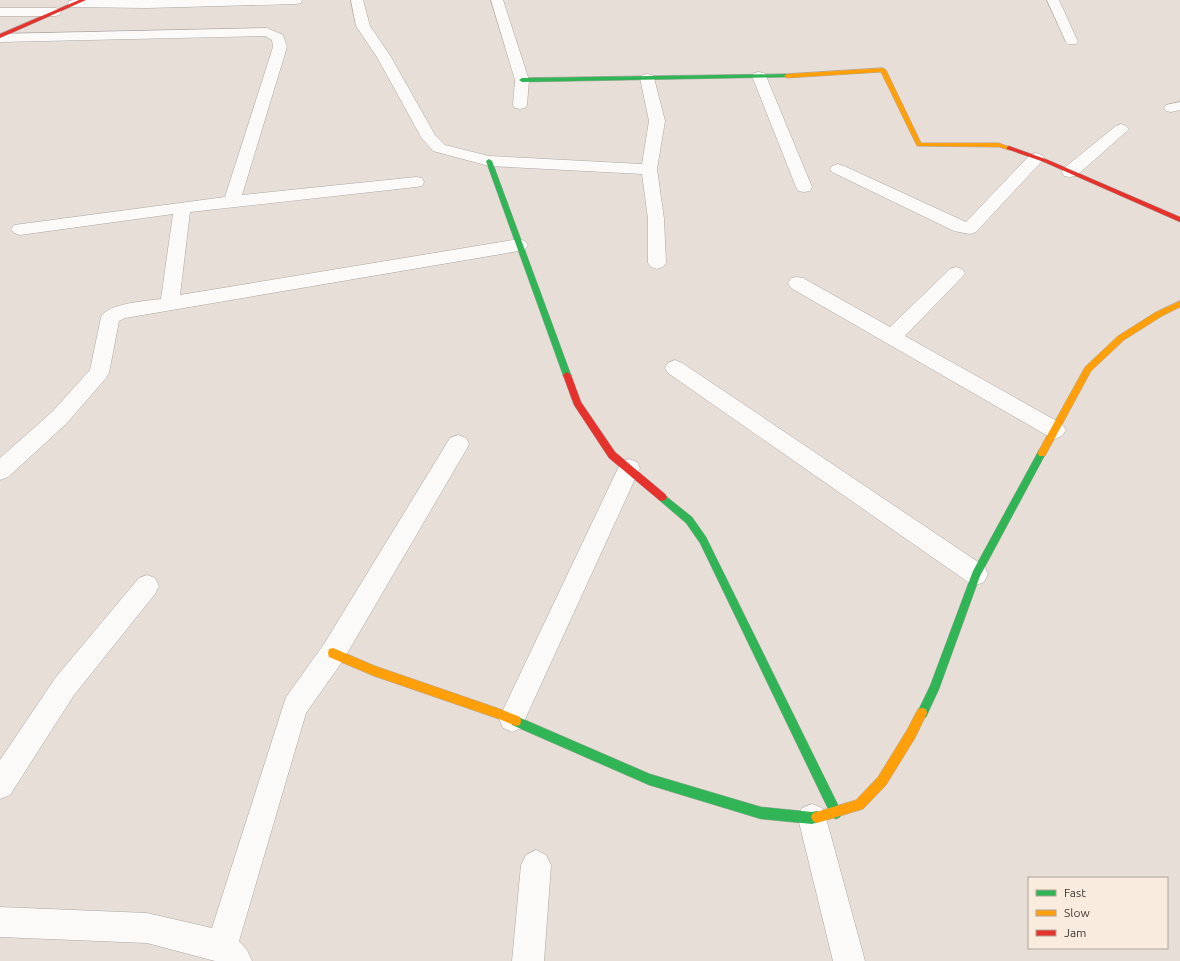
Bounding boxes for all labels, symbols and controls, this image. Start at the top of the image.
legend [1028,877,1168,949]
text: Fast [1064,886,1086,899]
text: Slow [1064,906,1090,919]
text: Jam [1064,926,1086,939]

